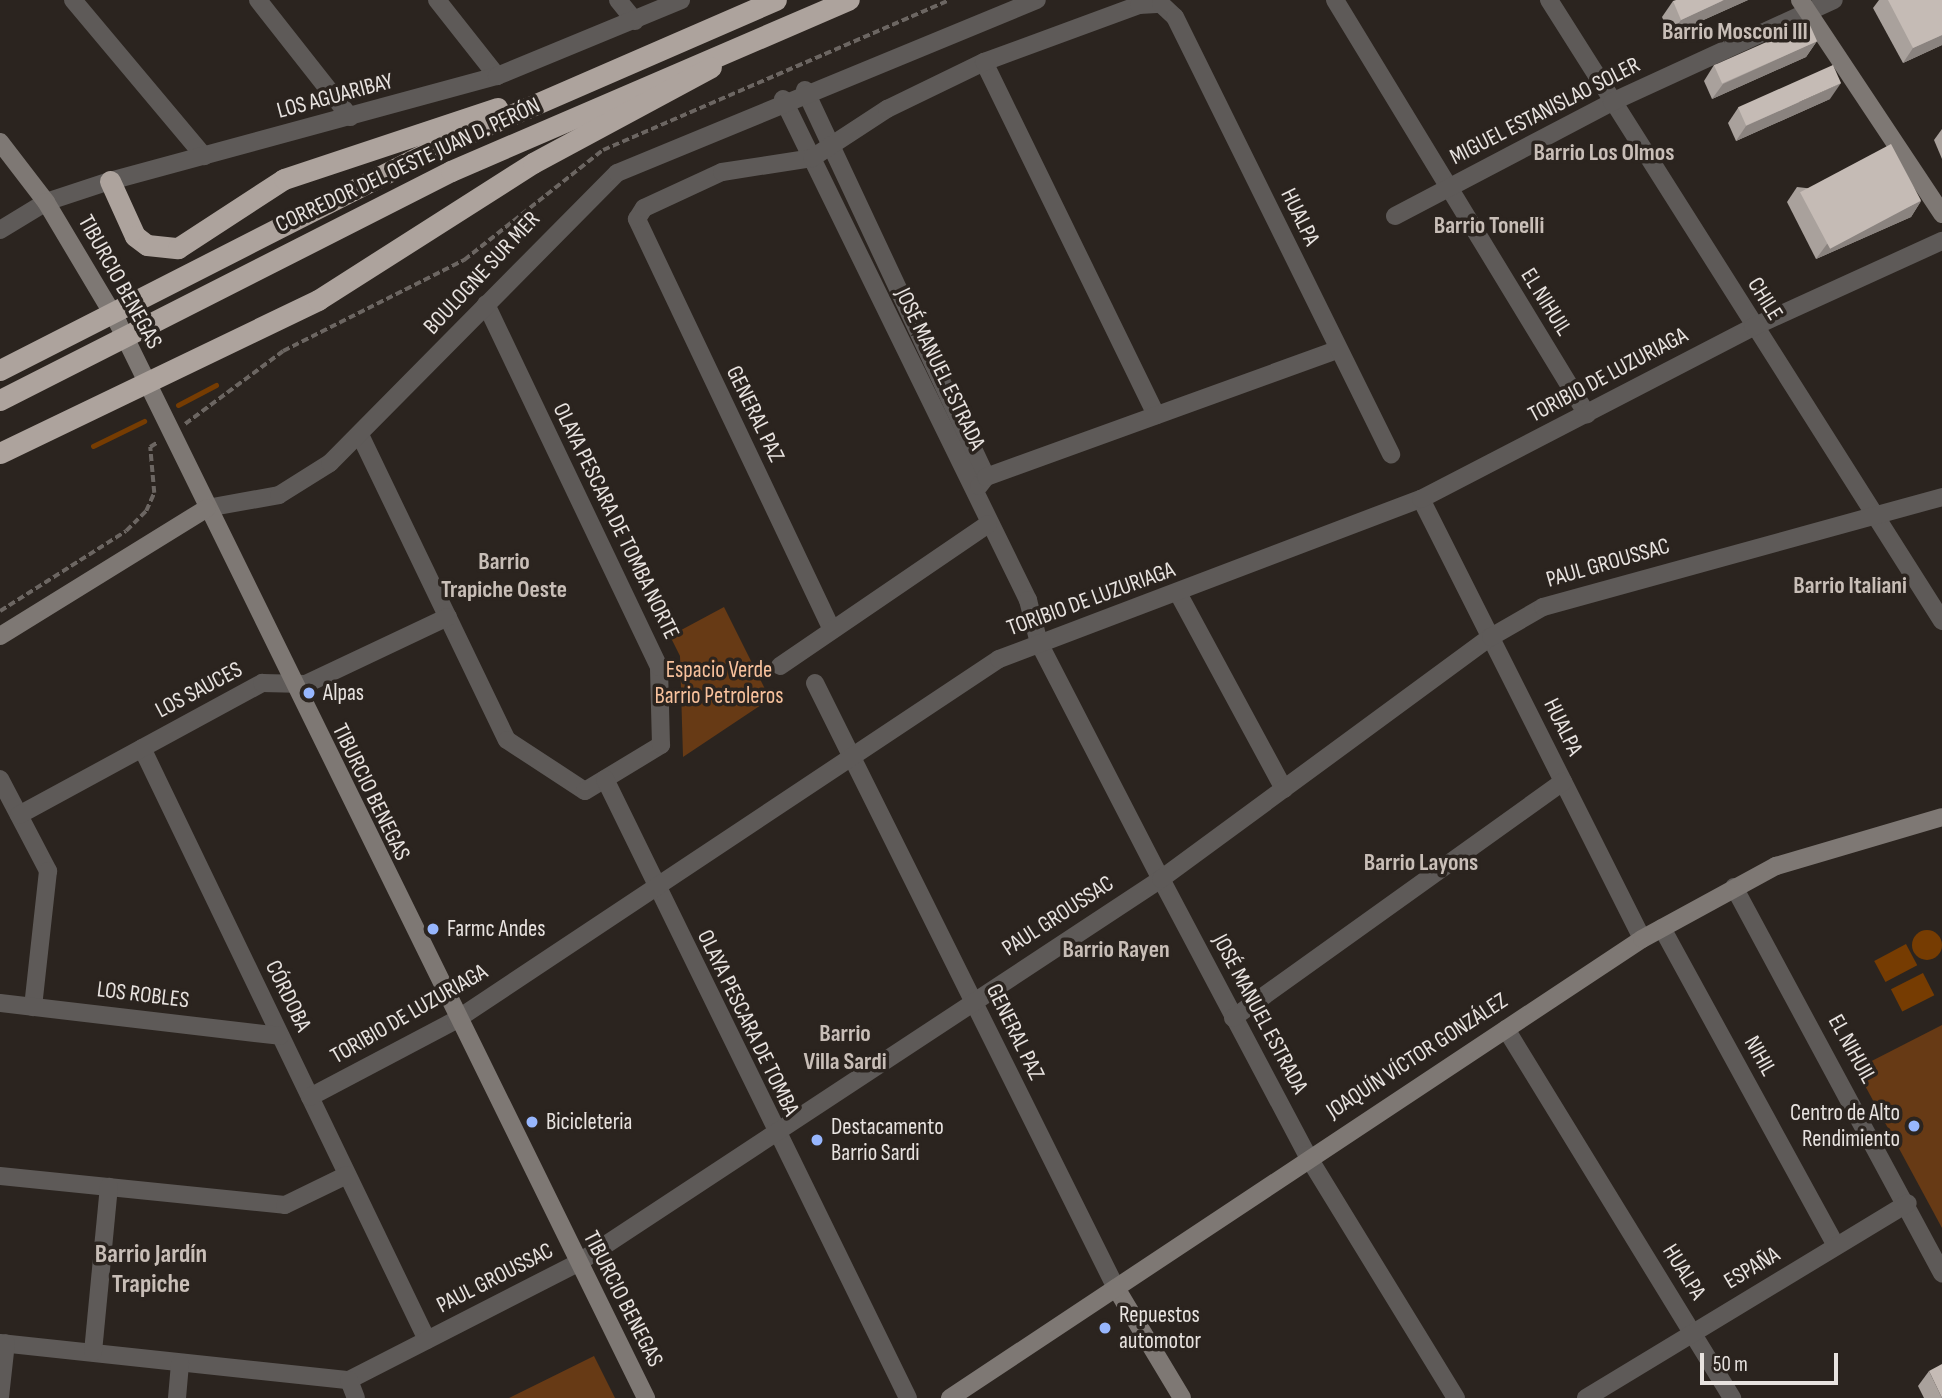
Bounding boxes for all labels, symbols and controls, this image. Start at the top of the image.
district label: Barrio Mosconi III [1662,18,1808,46]
street label: MIGUEL ESTANISLAO SOLER [1445,51,1645,171]
street label: LOS AGUARIBAY [274,67,396,125]
street label: CORREDOR DEL OESTE JUAN D. PERÓN [271,92,545,238]
district label: Barrio Los Olmos [1534,139,1674,167]
street label: HUALPA [1274,184,1326,250]
street label: BOULOGNE SUR MER [418,206,546,340]
street label: TIBURCIO BENEGAS [72,210,168,354]
district label: Barrio Tonelli [1434,212,1544,240]
street label: EL NIHUIL [1515,263,1577,341]
street label: CHILE [1741,272,1789,326]
street label: JOSÉ MANUEL ESTRADA [889,283,991,455]
street label: TORIBIO DE LUZURIAGA [1524,321,1692,429]
street label: GENERAL PAZ [720,361,790,467]
street label: OLAYA PESCARA DE TOMBA NORTE [547,398,685,644]
street label: PAUL GROUSSAC [1543,532,1673,594]
district label: Barrio Trapiche Oeste [441,548,567,604]
street label: TORIBIO DE LUZURIAGA [1003,556,1179,642]
district label: Barrio Italiani [1793,572,1907,600]
street label: LOS SAUCES [151,656,247,724]
park label: Espacio Verde Barrio Petroleros [654,656,784,710]
place label: Alpas [323,679,364,707]
marker: Alpas [301,685,317,701]
street label: HUALPA [1537,694,1589,760]
street label: TIBURCIO BENEGAS [326,719,416,865]
district label: Barrio Layons [1364,849,1478,877]
street label: PAUL GROUSSAC [997,870,1119,962]
place label: Farmc Andes [447,915,546,943]
marker: Farmc Andes [425,921,441,937]
street label: OLAYA PESCARA DE TOMBA [691,926,805,1120]
street label: JOSÉ MANUEL ESTRADA [1206,929,1314,1099]
district label: Barrio Rayen [1062,936,1170,964]
street label: CÓRDOBA [259,956,317,1036]
street label: TORIBIO DE LUZURIAGA [326,958,492,1070]
street label: LOS ROBLES [95,976,191,1014]
street label: GENERAL PAZ [980,979,1050,1085]
street label: JOAQUÍN VÍCTOR GONZÁLEZ [1321,987,1513,1125]
street label: EL NIHUIL [1822,1010,1882,1088]
district label: Barrio Villa Sardi [803,1020,887,1076]
street label: NIHIL [1738,1031,1782,1081]
place label: Centro de Alto Rendimiento [1790,1099,1900,1153]
place label: Bicicleteria [546,1108,632,1136]
place label: Destacamento Barrio Sardi [831,1113,944,1167]
marker: Bicicleteria [524,1114,540,1130]
marker: Centro de Alto Rendimiento [1906,1118,1922,1134]
marker: Destacamento Barrio Sardi [809,1132,825,1148]
street label: TIBURCIO BENEGAS [577,1227,669,1371]
street label: PAUL GROUSSAC [432,1237,558,1319]
district label: Barrio Jardín Trapiche [95,1239,207,1300]
street label: HUALPA [1656,1239,1712,1305]
street label: ESPAÑA [1719,1241,1785,1295]
place label: Repuestos automotor [1119,1301,1201,1355]
marker: Repuestos automotor [1097,1320,1113,1336]
scale bar [1704,1338,1842,1382]
text: 50 m [1713,1352,1748,1377]

